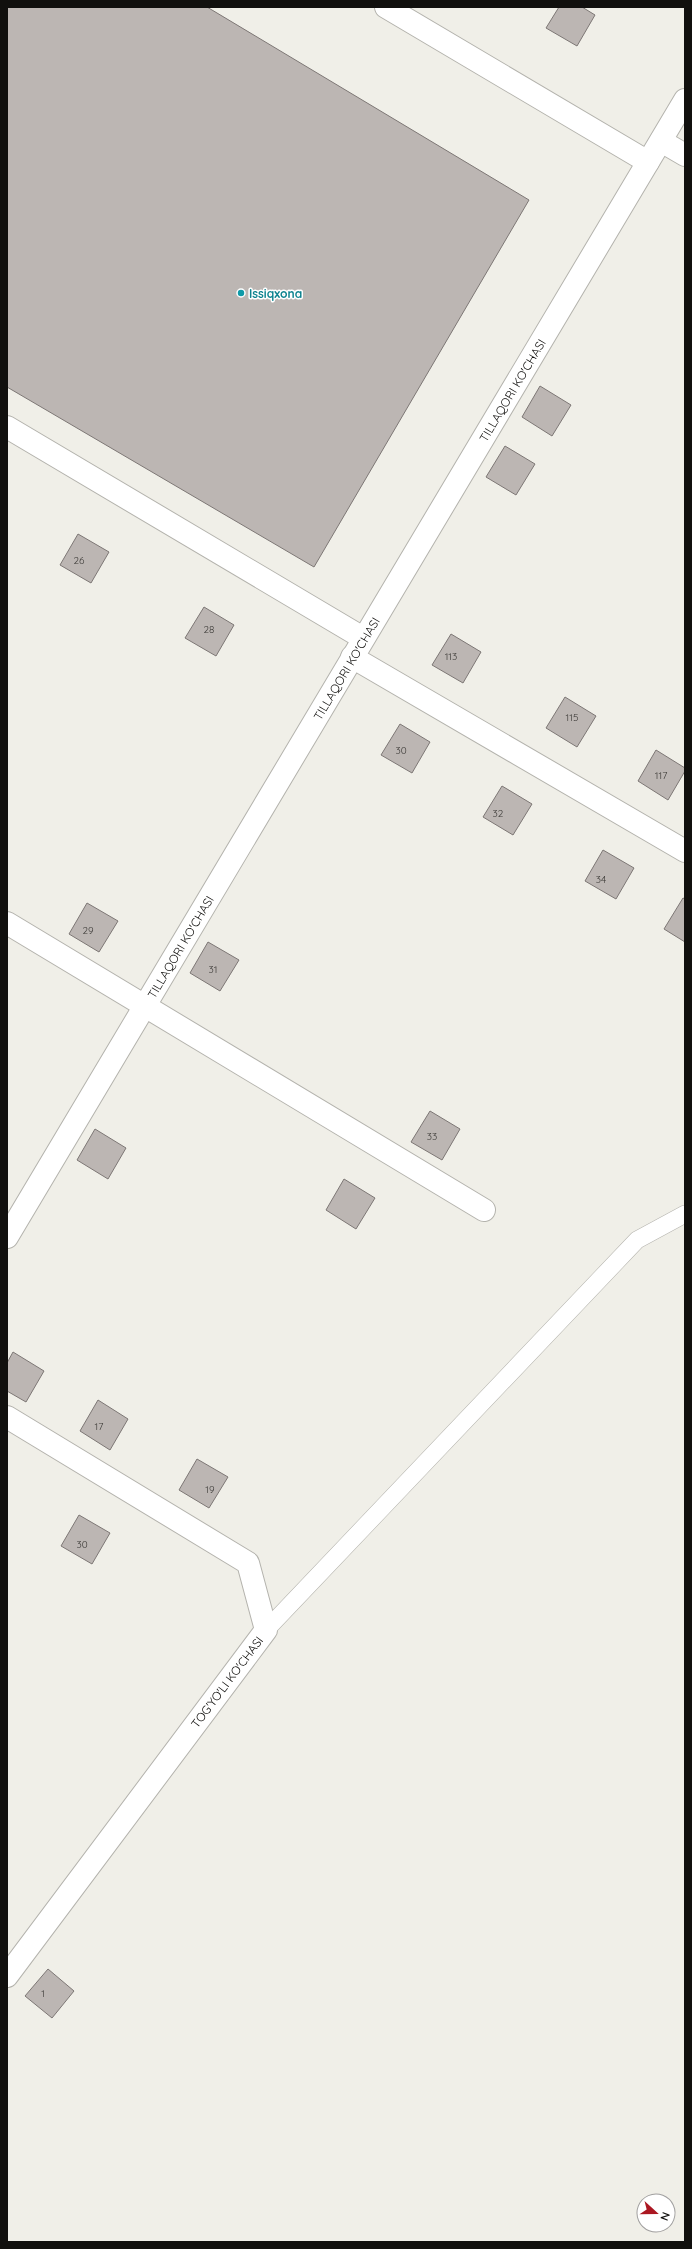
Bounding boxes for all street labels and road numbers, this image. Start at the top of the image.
street label: TILLAQORI KO'CHASI [476,336,548,444]
street label: TILLAQORI KO'CHASI [310,614,382,722]
street label: TILLAQORI KO'CHASI [144,893,216,1001]
street label: TOG'YO'LI KO'CHASI [188,1633,266,1731]

